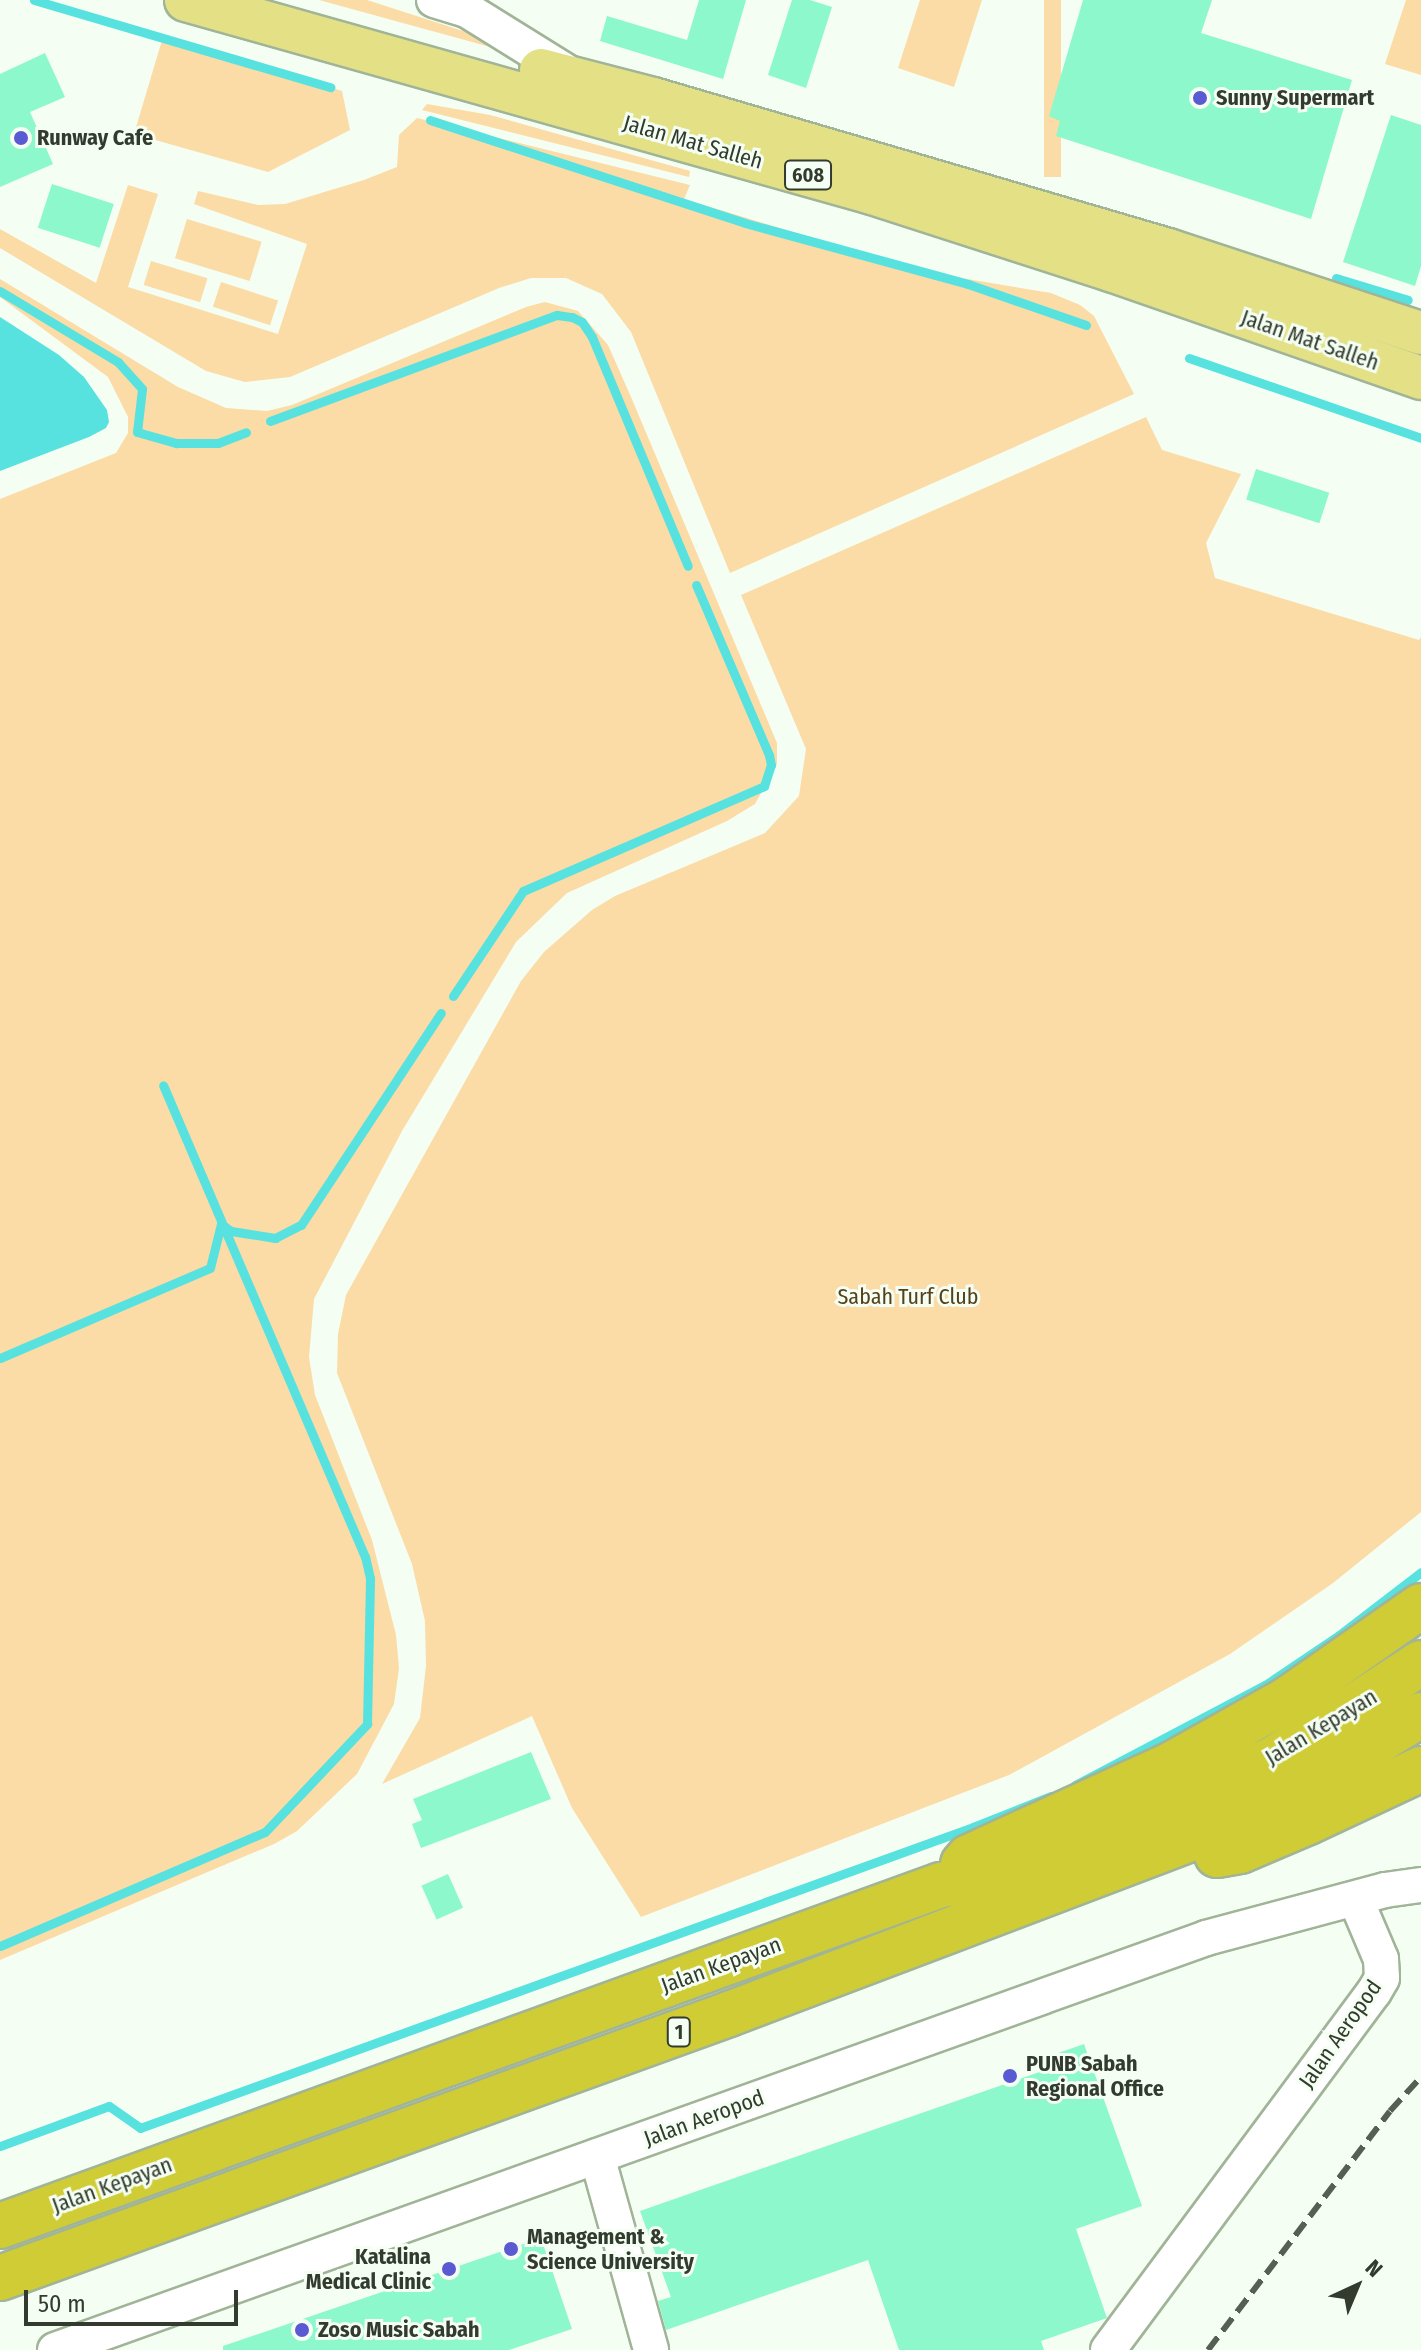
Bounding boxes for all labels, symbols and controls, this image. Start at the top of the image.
place label: Sunny Supermart [1216,85,1374,111]
marker: Sunny Supermart [1191,89,1209,107]
street label: Jalan Mat Salleh [620,109,766,175]
place label: Runway Cafe [37,125,153,151]
marker: Runway Cafe [12,129,30,147]
road number: 608 [784,159,832,191]
street label: Jalan Mat Salleh [1238,304,1382,376]
park label: Sabah Turf Club [837,1284,979,1310]
street label: Jalan Kepayan [1260,1683,1382,1771]
street label: Jalan Kepayan [657,1931,785,1999]
street label: Jalan Aeropod [1293,1975,1387,2093]
road number: 1 [665,2016,693,2048]
place label: PUNB Sabah Regional Office [1026,2050,1164,2102]
marker: PUNB Sabah Regional Office [1001,2067,1019,2085]
street label: Jalan Aeropod [640,2084,768,2152]
street label: Jalan Kepayan [48,2151,176,2219]
place label: Management & Science University [527,2223,694,2274]
marker: Management & Science University [502,2240,520,2258]
place label: Katalina Medical Clinic [306,2243,431,2294]
north arrow [1317,2246,1397,2326]
text: N [1360,2254,1388,2283]
marker: Katalina Medical Clinic [438,2258,460,2280]
scale bar [28,2274,242,2324]
text: 50 m [38,2290,86,2318]
place label: Zoso Music Sabah [318,2317,479,2343]
marker: Zoso Music Sabah [293,2321,311,2339]

